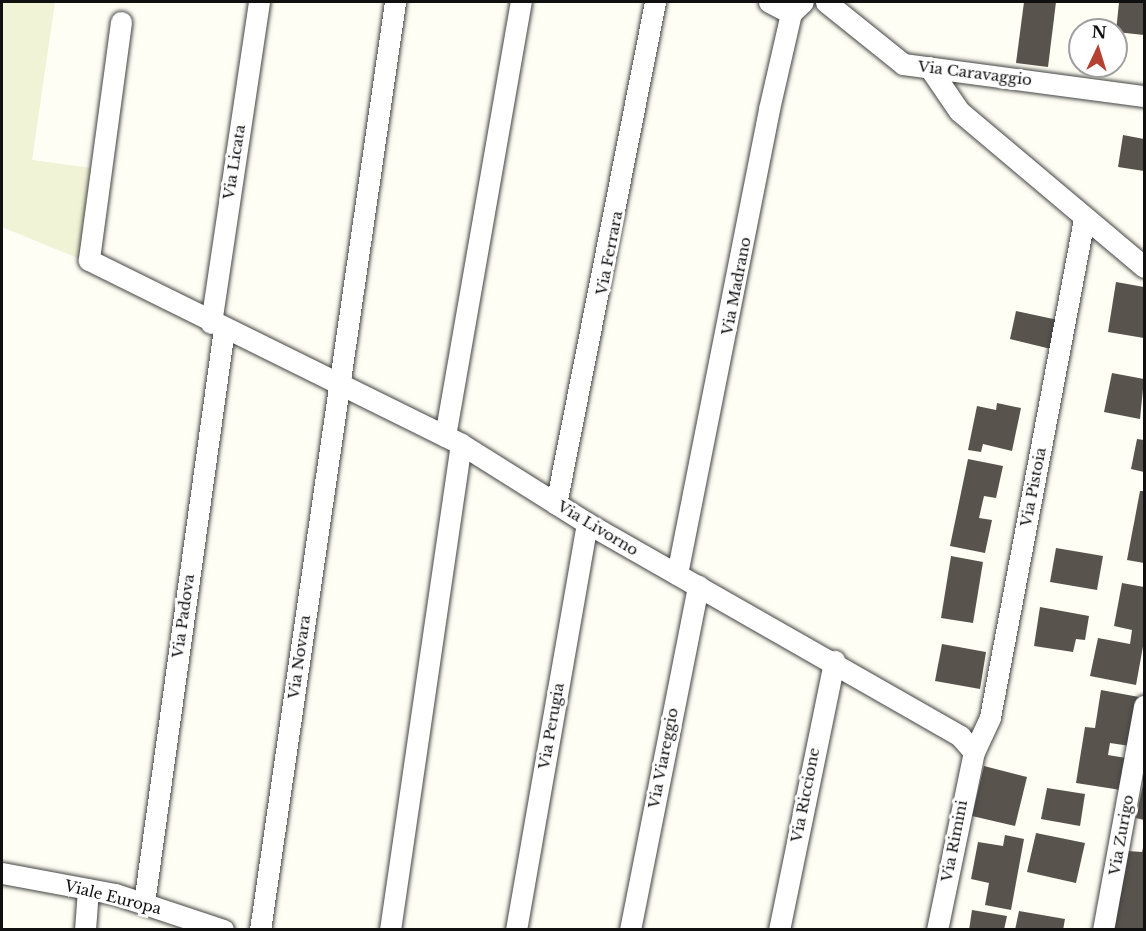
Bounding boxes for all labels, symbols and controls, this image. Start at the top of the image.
north arrow [1068,18,1128,78]
text: N [1091,22,1107,43]
street label: Via Caravaggio [917,57,1033,89]
street label: Via Licata [219,123,249,201]
street label: Via Ferrara [592,209,626,297]
street label: Via Madrano [718,235,754,337]
street label: Via Pistoia [1016,446,1050,528]
street label: Via Livorno [554,497,642,559]
street label: Via Padova [168,573,198,659]
street label: Via Novara [284,614,314,700]
street label: Via Perugia [535,681,567,771]
street label: Via Viareggio [644,706,682,810]
street label: Via Riccione [787,746,823,844]
street label: Via Zurigo [1105,793,1137,877]
street label: Via Rimini [937,799,971,883]
street label: Viale Europa [63,876,163,918]

